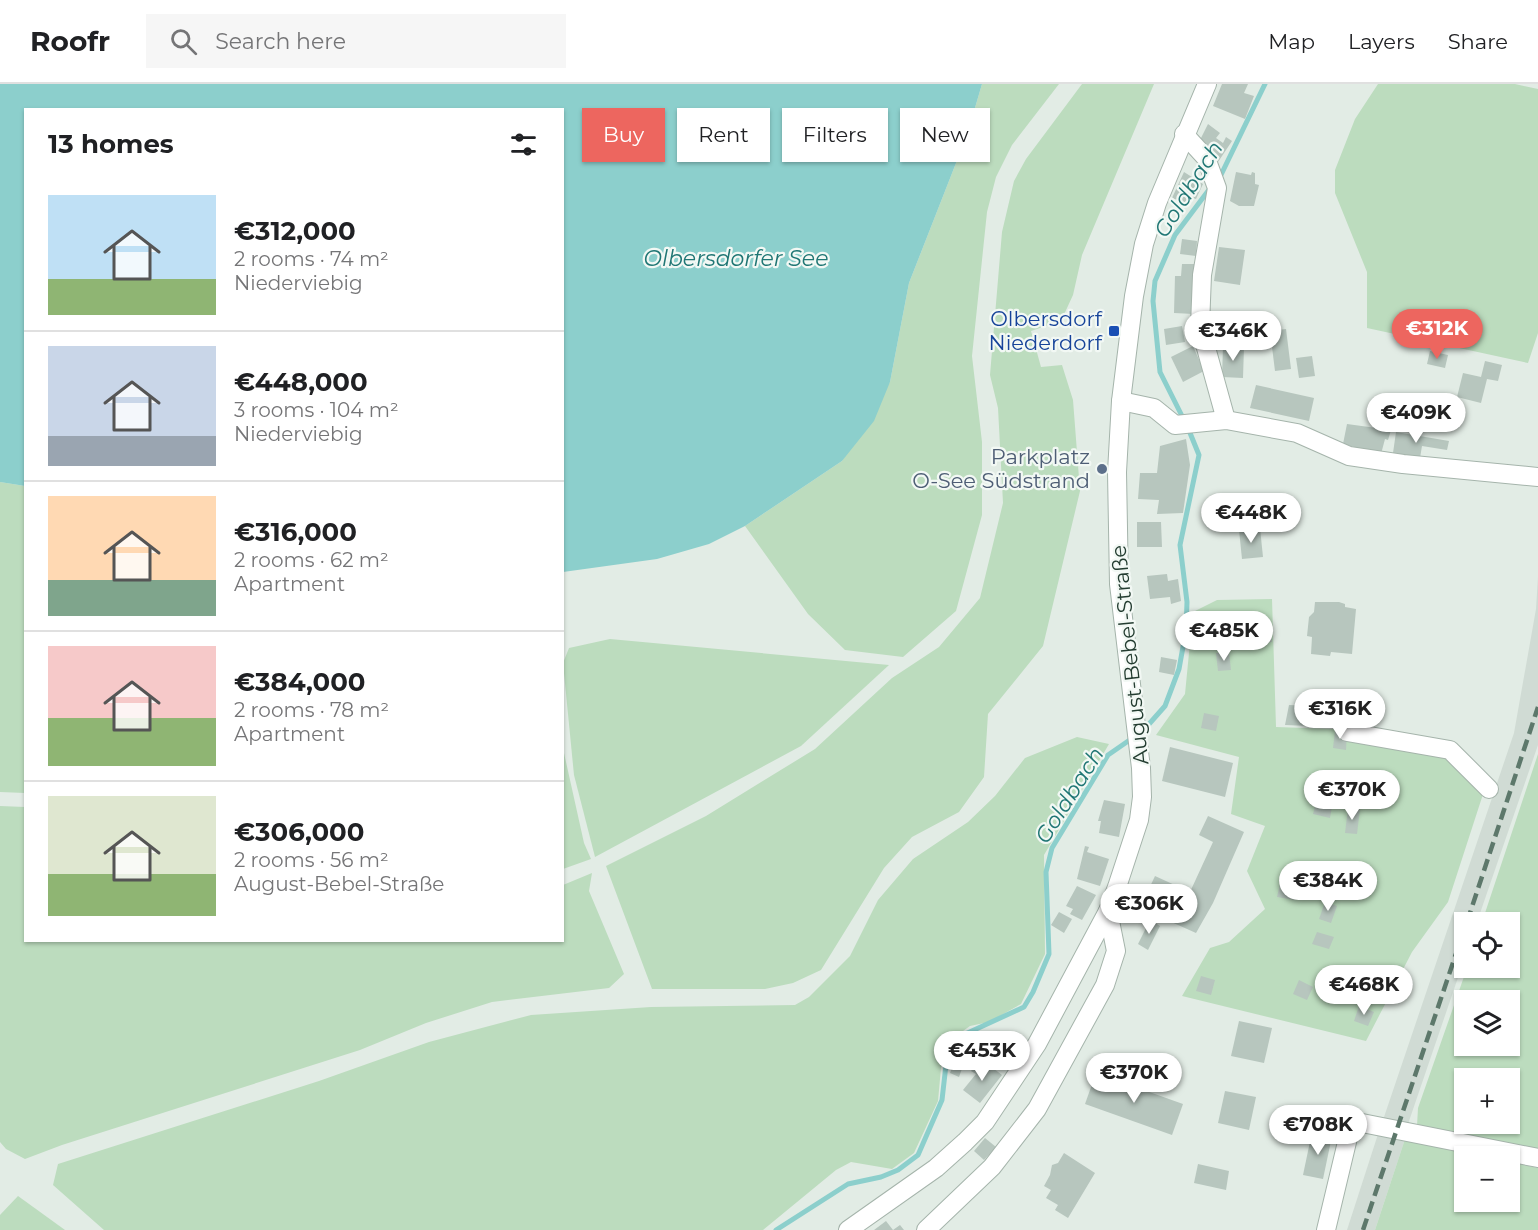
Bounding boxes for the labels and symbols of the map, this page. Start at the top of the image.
water label: Goldbach [1148,136,1229,242]
water label: Olbersdorfer See [644,245,828,272]
place label: Olbersdorf Niederdorf [989,306,1103,355]
pin: €312K [1395,309,1479,360]
pin: €346K [1191,311,1275,362]
marker: Olbersdorf Niederdorf [1107,324,1121,338]
pin: €409K [1374,393,1458,444]
place label: Parkplatz O-See Südstrand [912,444,1090,493]
marker: Parkplatz O-See Südstrand [1095,462,1109,476]
pin: €448K [1209,493,1293,544]
street label: August-Bebel-Straße [1106,544,1153,766]
pin: €485K [1182,611,1266,662]
pin: €316K [1298,689,1382,740]
water label: Goldbach [1029,742,1110,848]
pin: €370K [1310,770,1394,821]
pin: €384K [1286,861,1370,912]
pin: €306K [1107,884,1191,935]
pin: €468K [1322,965,1406,1016]
pin: €453K [940,1031,1024,1082]
pin: €370K [1092,1053,1176,1104]
pin: €708K [1276,1105,1360,1156]

